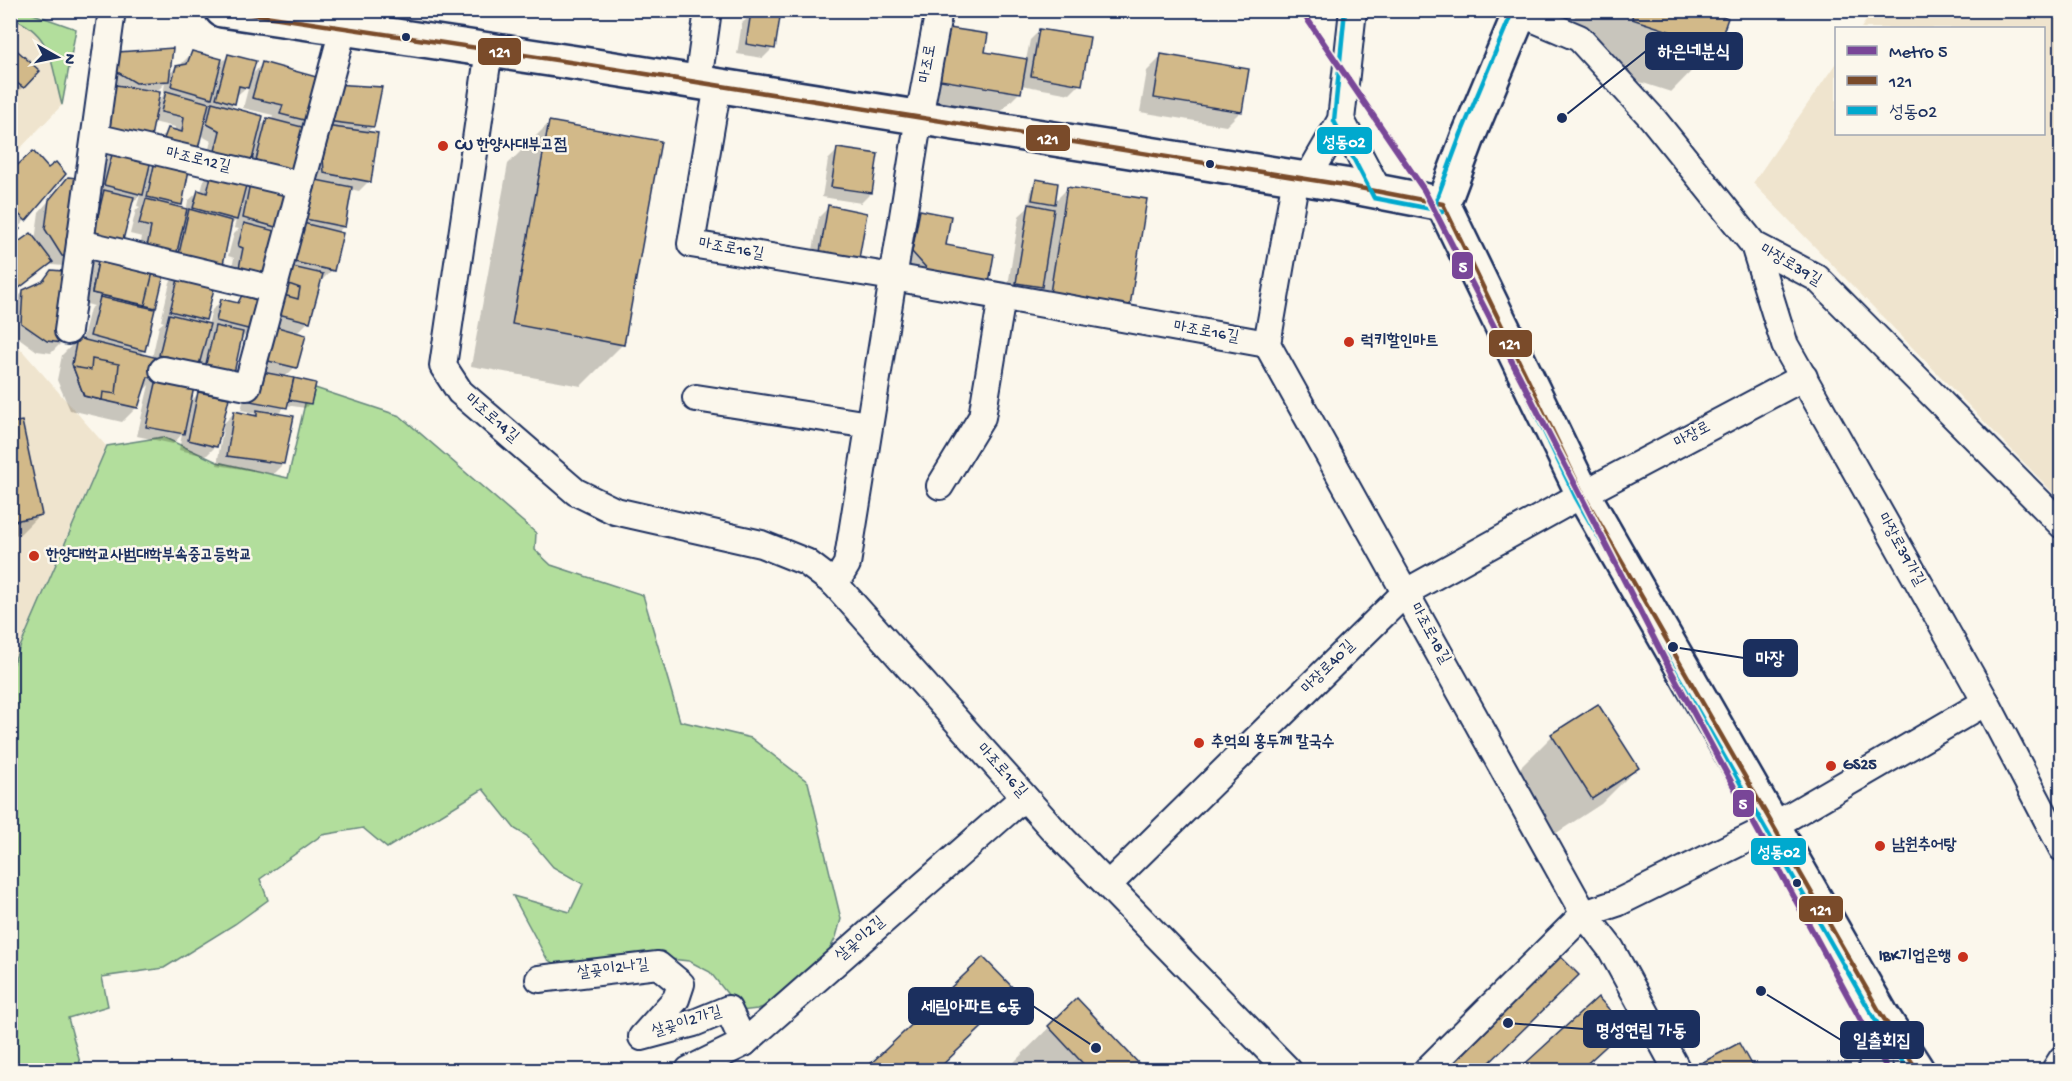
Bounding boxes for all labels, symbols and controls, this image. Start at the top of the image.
north arrow [27,27,87,87]
legend [1835,27,2045,135]
unlabelled marker [400,31,412,43]
callout: 하은네분식 [1646,33,1742,69]
line badge: 121 [477,37,522,66]
street label: 마조로 [916,43,942,85]
text: 하은네분식 [1658,43,1730,64]
text: Metro 5 [1889,43,1948,64]
text: 121 [489,45,510,64]
text: N [58,52,79,66]
text: 121 [1888,73,1912,94]
text: 성동02 [1889,103,1937,124]
line badge: 121 [1025,124,1071,152]
line badge: 성동02 [1316,126,1373,155]
text: 121 [1037,132,1058,151]
text: 성동02 [1323,135,1365,154]
place label: CU 한양사대부고점 [454,137,567,156]
marker: CU 한양사대부고점 [436,139,450,153]
street label: 마조로12길 [164,144,232,178]
unlabelled marker [1204,158,1216,170]
street label: 마조로16길 [697,235,765,265]
street label: 마장로39길 [1756,241,1824,291]
line badge: 5 [1451,251,1474,280]
text: 5 [1459,260,1468,279]
street label: 마조로16길 [1172,318,1240,348]
line badge: 121 [1488,329,1533,358]
place label: 럭키할인마트 [1361,332,1438,352]
marker: 럭키할인마트 [1342,335,1356,349]
text: 121 [1499,337,1520,356]
street label: 마조로14길 [460,390,522,448]
street label: 마장로 [1671,419,1715,453]
street label: 마장로39가길 [1872,510,1928,590]
place label: 한양대학교사범대학부속중고등학교 [45,546,252,566]
marker: 한양대학교사범대학부속중고등학교 [27,549,41,563]
street label: 마조로18길 [1405,600,1454,668]
street label: 마장로40길 [1298,637,1360,699]
callout: 마장 [1744,640,1797,676]
text: 마장 [1756,650,1785,671]
place label: 추억의 홍두께 칼국수 [1211,732,1335,753]
marker: 추억의 홍두께 칼국수 [1192,736,1206,750]
street label: 마조로16길 [972,740,1030,802]
place label: GS25 [1843,757,1877,776]
marker: GS25 [1824,759,1838,773]
line badge: 5 [1732,789,1755,818]
text: 5 [1739,797,1748,816]
place label: 남원추어탕 [1892,836,1957,856]
line badge: 성동02 [1750,837,1807,866]
marker: 남원추어탕 [1873,839,1887,853]
text: 성동02 [1758,845,1800,864]
unlabelled marker [1791,877,1803,889]
line badge: 121 [1798,895,1844,923]
text: 121 [1810,903,1831,922]
street label: 살곶이2길 [832,913,890,967]
place label: IBK기업은행 [1879,948,1951,967]
marker: IBK기업은행 [1956,950,1970,964]
street label: 살곶이2나길 [576,955,650,984]
callout: 세림아파트 6동 [909,988,1033,1024]
text: 세림아파트 6동 [921,998,1021,1019]
street label: 살곶이2가길 [649,1002,724,1043]
callout: 명성연립 가동 [1584,1011,1699,1047]
text: 명성연립 가동 [1595,1022,1687,1043]
callout: 일출회집 [1841,1022,1923,1058]
text: 일출회집 [1853,1031,1911,1053]

